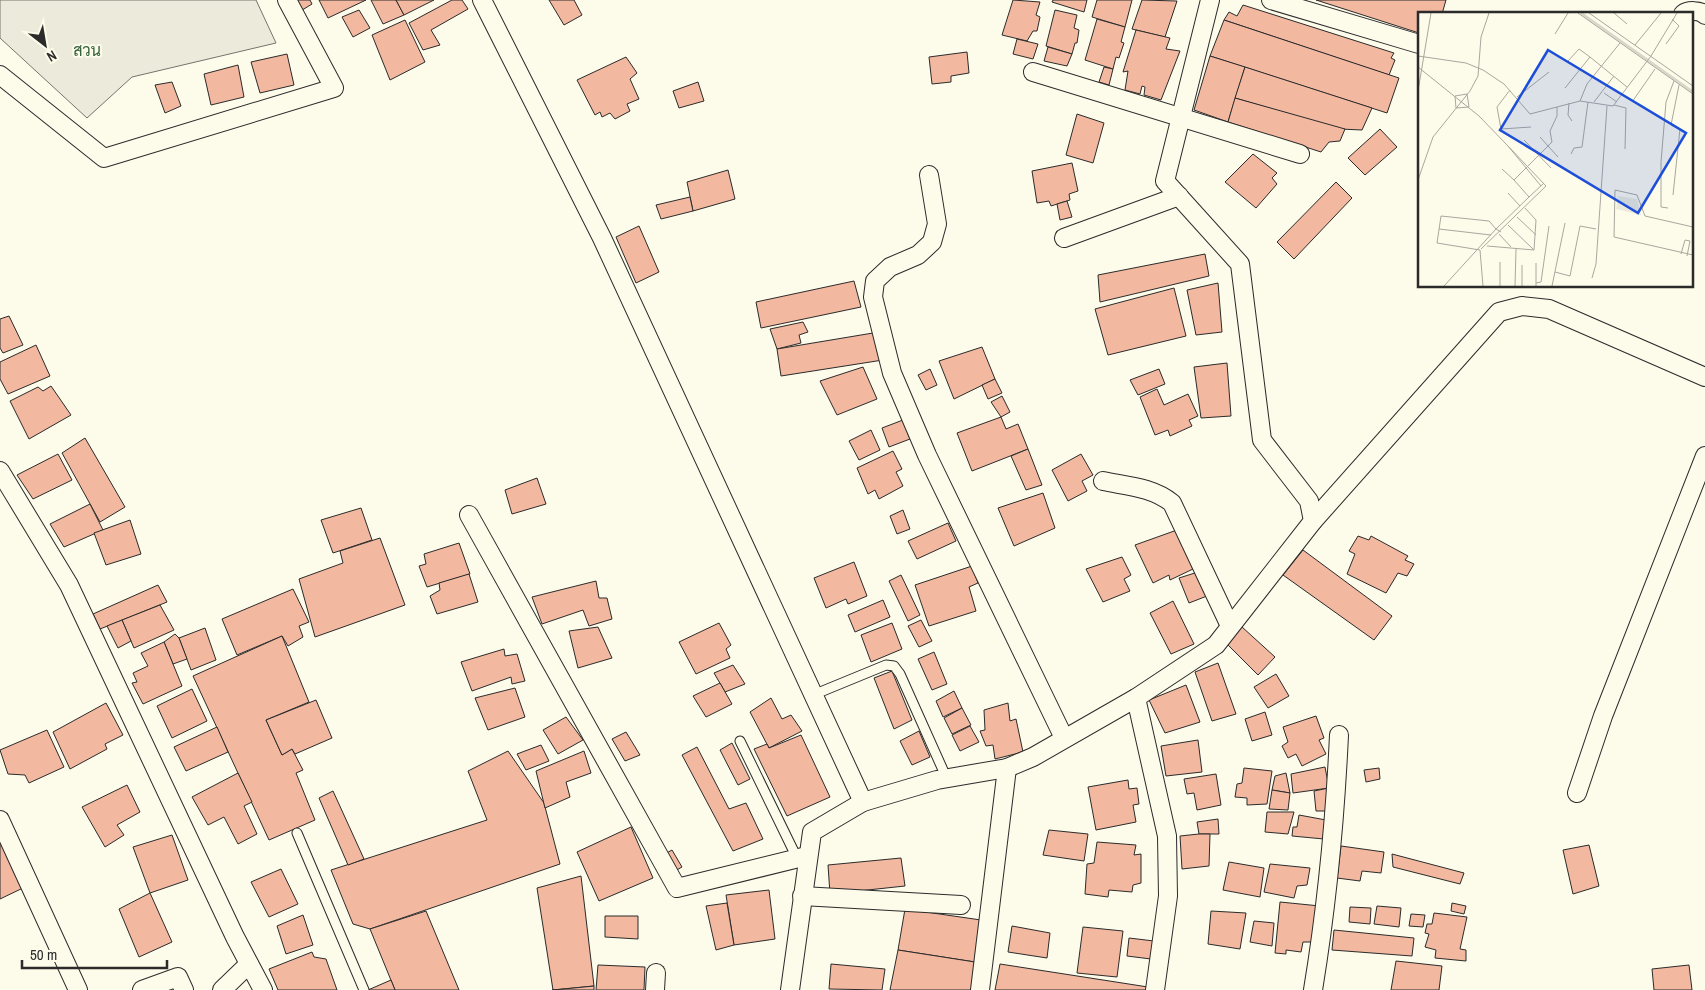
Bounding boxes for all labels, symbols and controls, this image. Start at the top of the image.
inset map [1418,12,1692,288]
north arrow [20,20,70,70]
park label: สวน [73,39,101,61]
text: N [44,46,60,66]
scale bar [22,938,168,970]
text: 50 m [30,944,57,965]

